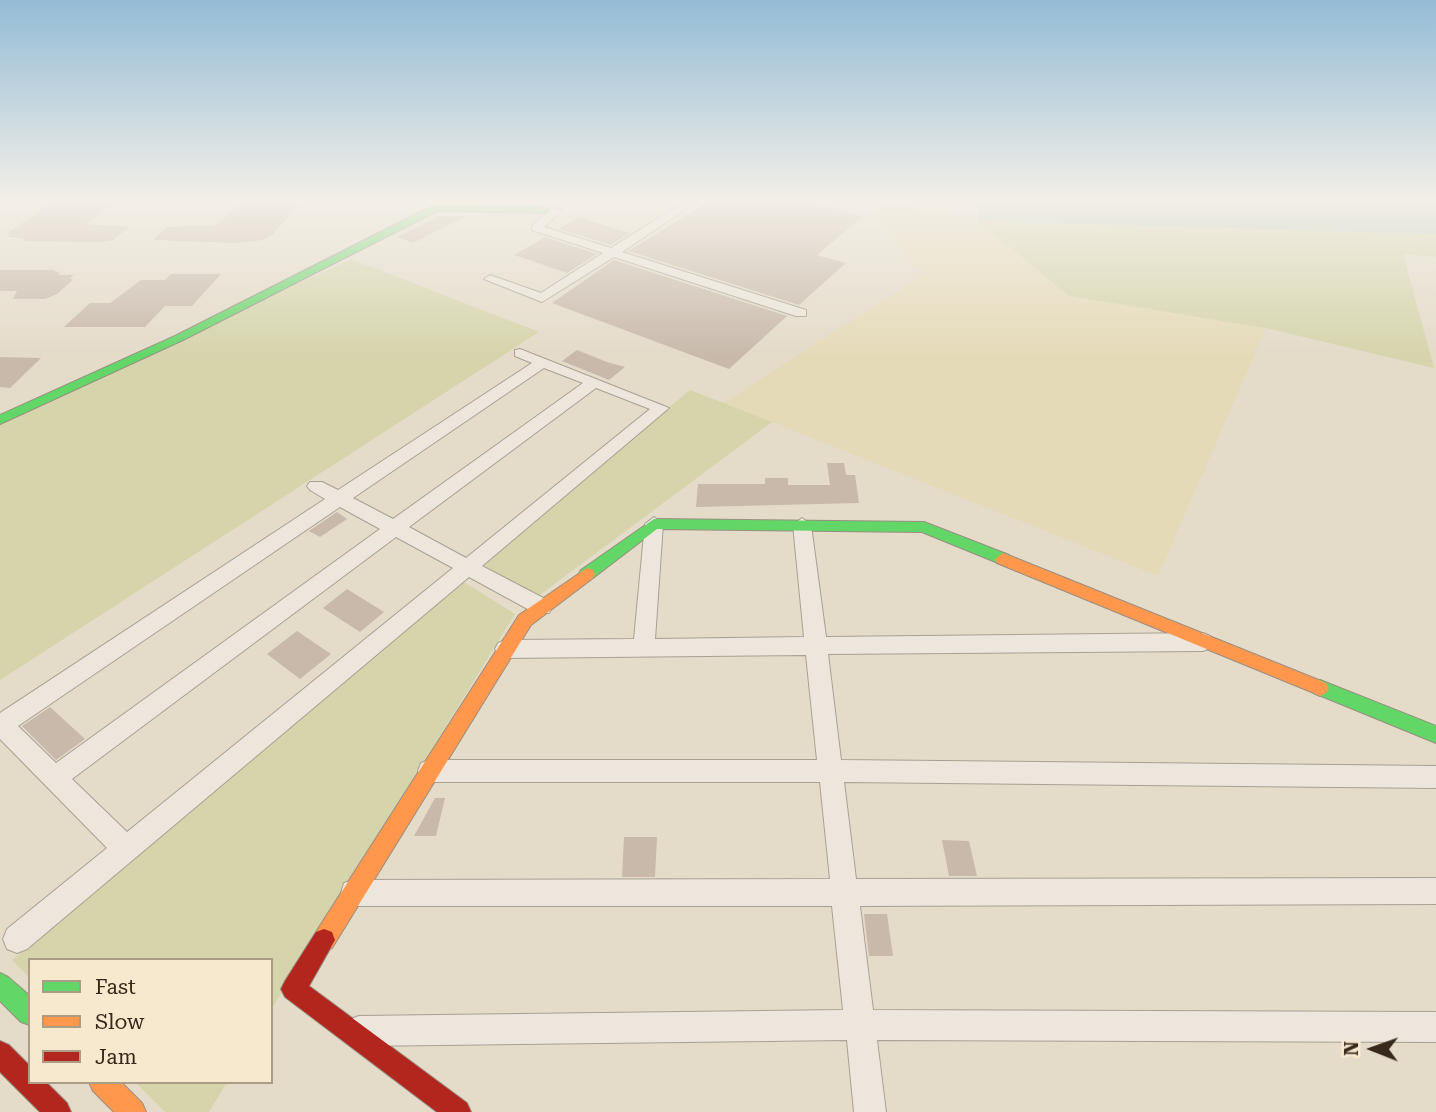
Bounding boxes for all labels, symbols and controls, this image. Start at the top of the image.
legend [28,958,273,1084]
text: Fast [95,975,136,999]
text: Slow [95,1010,144,1034]
north arrow [1338,1014,1408,1084]
text: N [1340,1041,1363,1056]
text: Jam [95,1045,137,1069]

